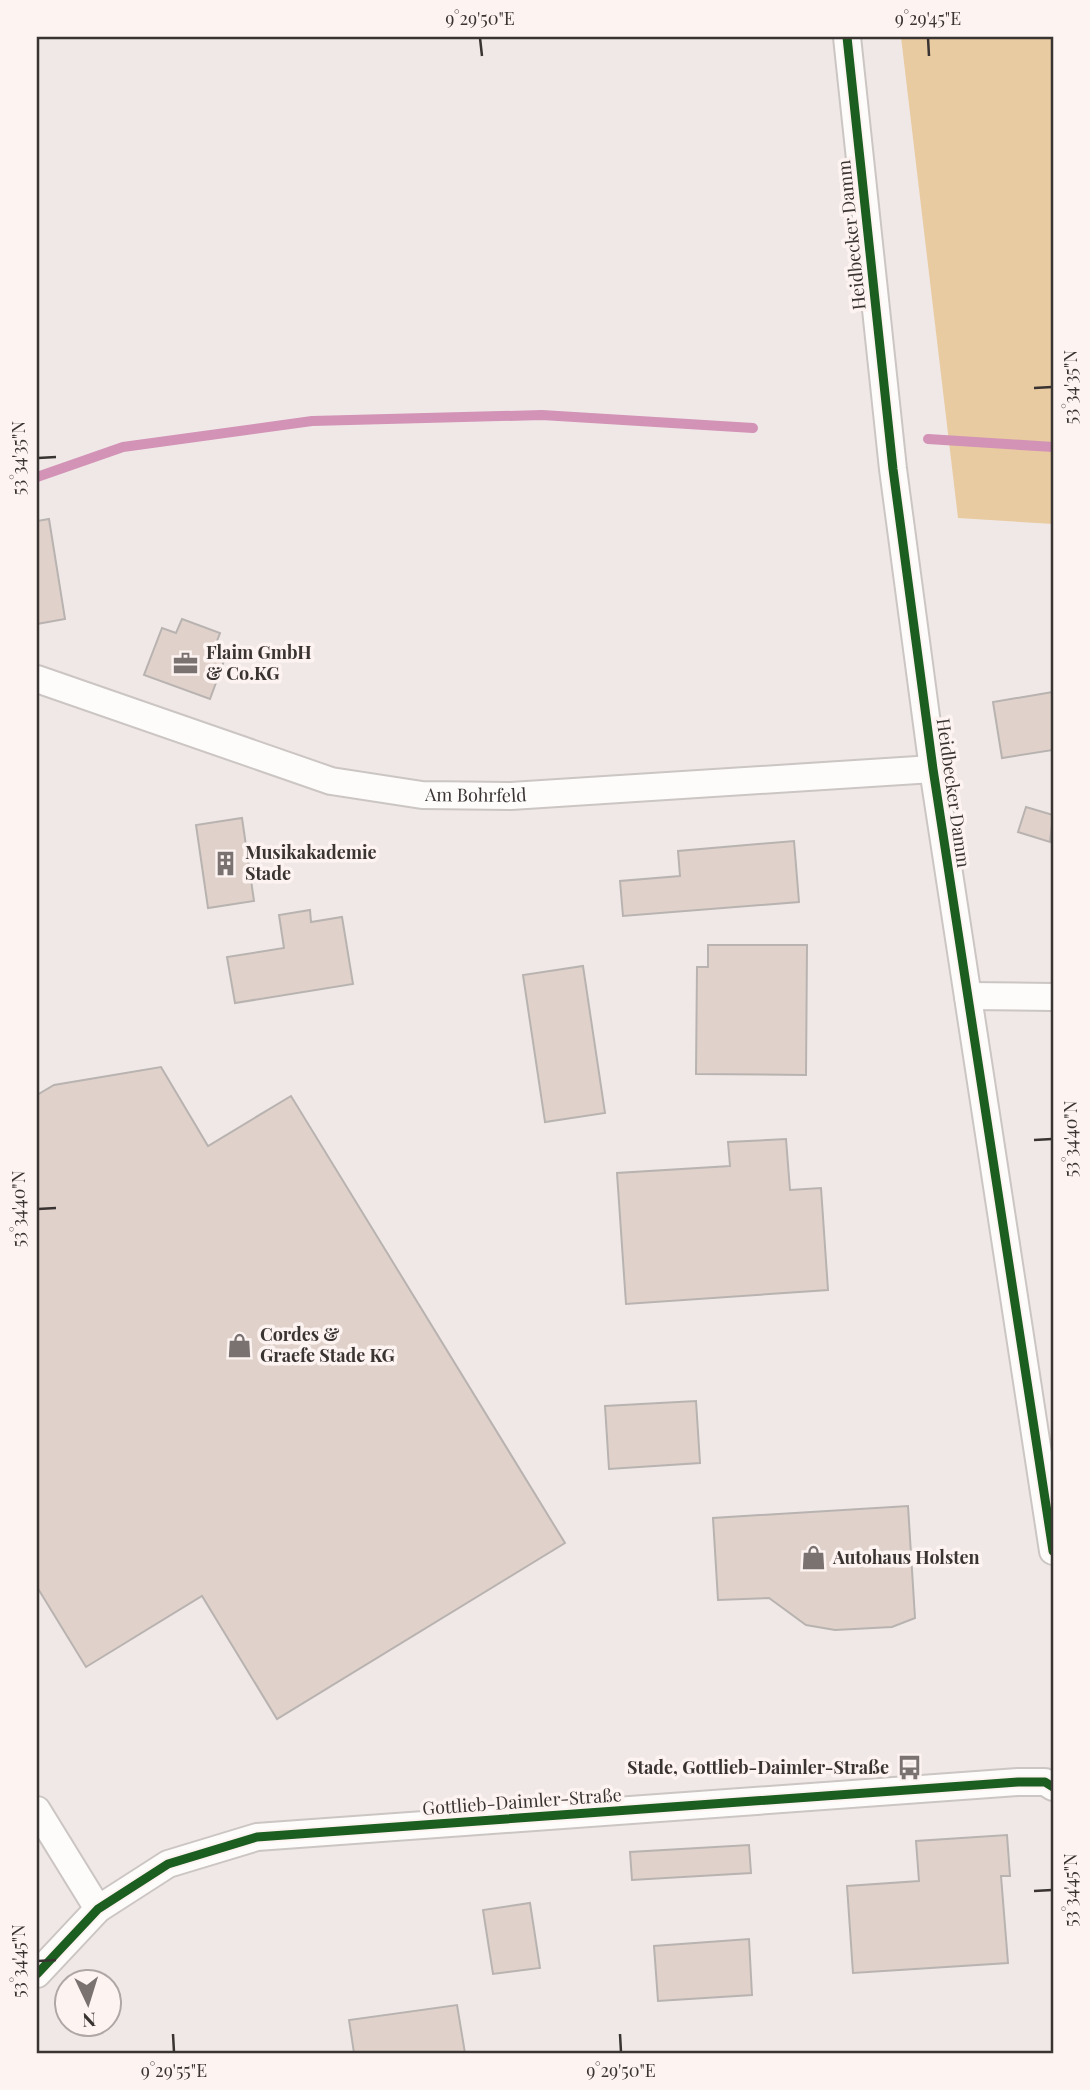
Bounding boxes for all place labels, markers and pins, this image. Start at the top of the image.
place label: Flaim GmbH & Co.KG [206,640,312,685]
office icon: Flaim GmbH & Co.KG [172,649,200,677]
place label: Musikakademie Stade [245,840,377,885]
building icon: Musikakademie Stade [211,849,239,877]
place label: Cordes & Graefe Stade KG [260,1322,395,1367]
shop icon: Cordes & Graefe Stade KG [226,1331,254,1359]
shop icon: Autohaus Holsten [799,1544,827,1572]
place label: Autohaus Holsten [832,1545,980,1569]
bus stop icon: Stade, Gottlieb-Daimler-Straße [895,1754,923,1782]
place label: Stade, Gottlieb-Daimler-Straße [627,1755,889,1779]

